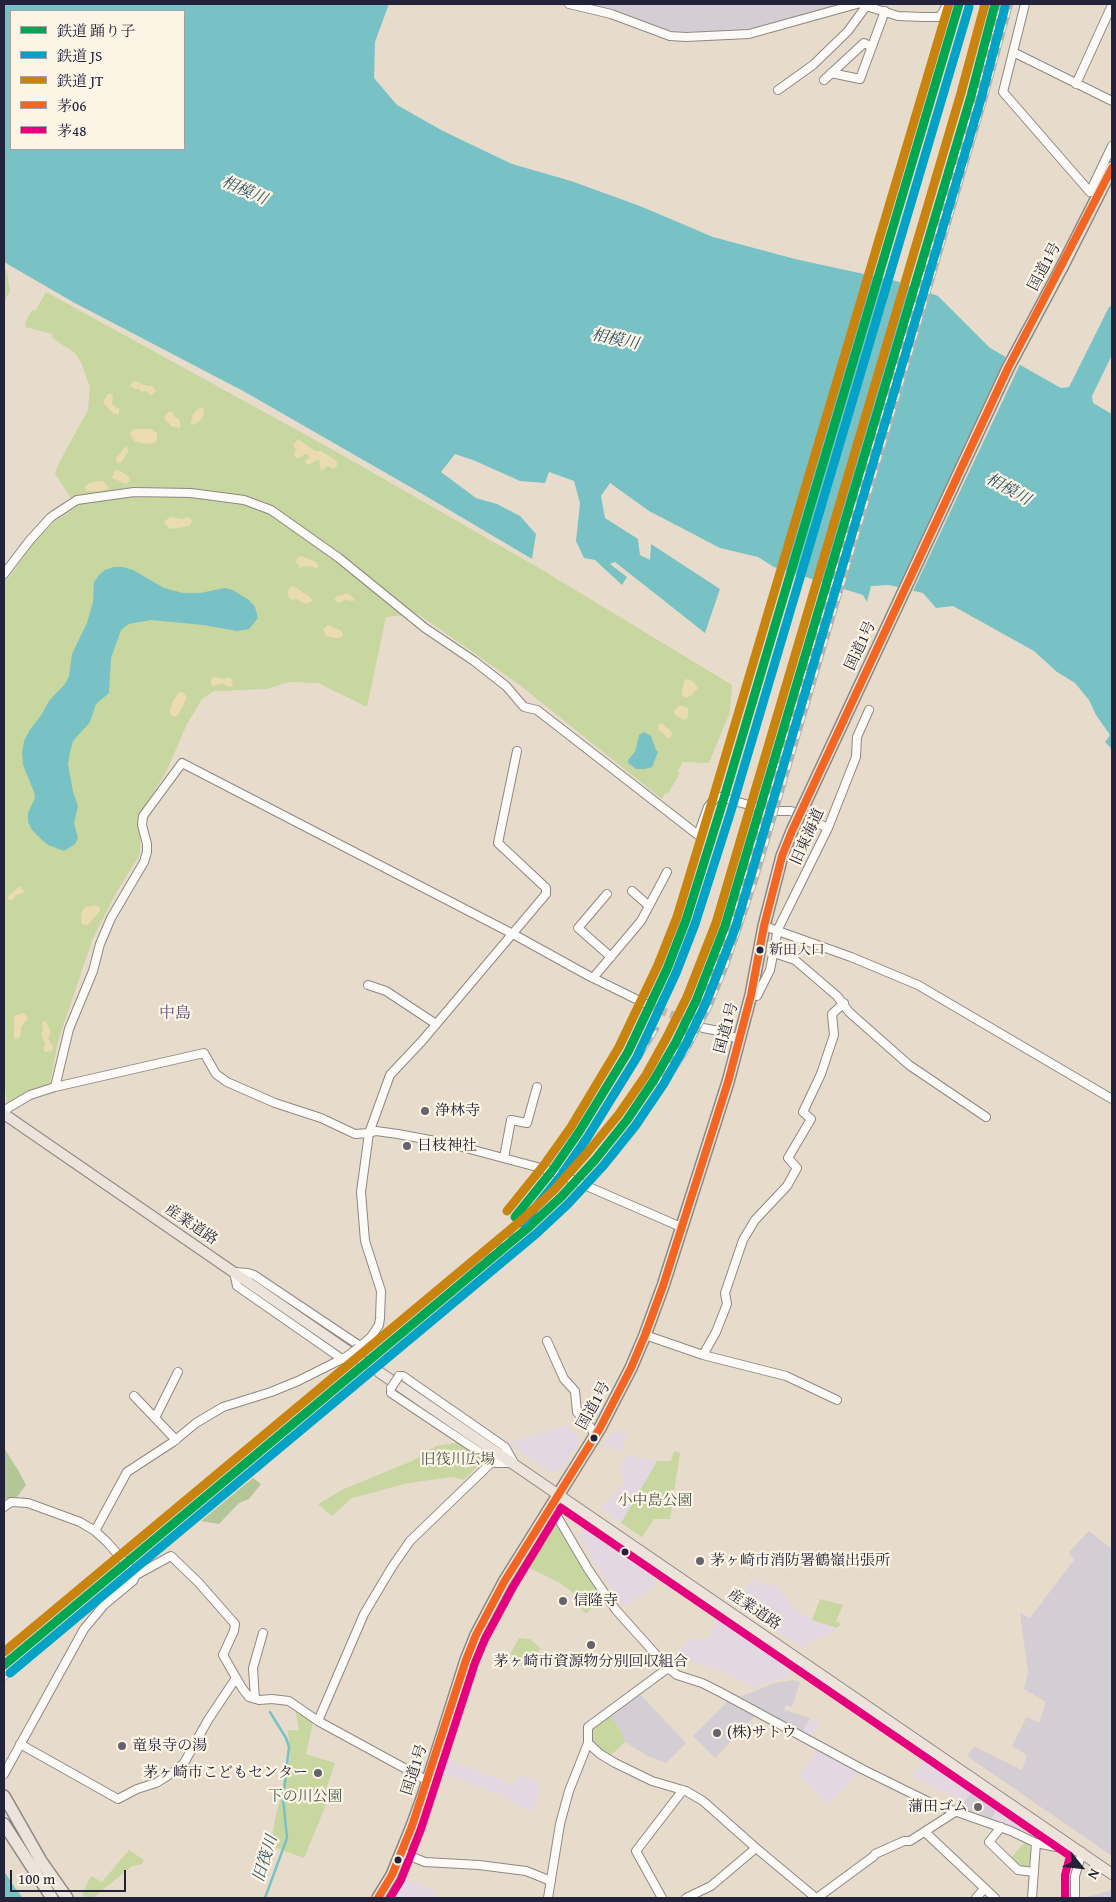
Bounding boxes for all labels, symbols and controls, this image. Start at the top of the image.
legend [10,10,185,150]
text: 鉄道 踊り子 [57,20,135,41]
text: 鉄道 JS [57,45,102,66]
text: 鉄道 JT [57,70,103,91]
text: 茅06 [57,95,86,116]
text: 茅48 [57,120,86,141]
water label: 相模川 [218,172,270,210]
street label: 国道1号 [1025,240,1065,294]
water label: 相模川 [590,326,640,354]
water label: 相模川 [982,470,1034,510]
street label: 国道1号 [842,619,880,673]
street label: 旧東海道 [788,806,828,868]
place label: 新田入口 [769,942,825,958]
marker: 新田入口 [755,945,765,955]
street label: 国道1号 [712,1000,742,1056]
district label: 中島 [159,1004,191,1024]
place label: 浄林寺 [435,1102,480,1120]
marker: 浄林寺 [419,1105,431,1117]
place label: 日枝神社 [417,1137,477,1155]
marker: 日枝神社 [401,1140,413,1152]
street label: 産業道路 [161,1201,221,1249]
street label: 国道1号 [573,1379,615,1433]
unlabelled marker [589,1433,599,1443]
park label: 旧筏川広場 [421,1451,495,1469]
park label: 小中島公園 [618,1492,692,1510]
unlabelled marker [620,1547,630,1557]
place label: 茅ヶ崎市消防署鶴嶺出張所 [710,1552,890,1570]
marker: 茅ヶ崎市消防署鶴嶺出張所 [694,1555,706,1567]
street label: 産業道路 [724,1586,784,1634]
place label: 信隆寺 [573,1592,618,1610]
marker: 信隆寺 [557,1595,569,1607]
marker: 茅ヶ崎市資源物分別回収組合 [585,1639,597,1651]
place label: 茅ヶ崎市資源物分別回収組合 [494,1653,688,1671]
place label: (株)サトウ [727,1724,797,1742]
marker: (株)サトウ [711,1727,723,1739]
place label: 竜泉寺の湯 [132,1737,207,1755]
marker: 竜泉寺の湯 [116,1740,128,1752]
street label: 国道1号 [398,1742,432,1798]
place label: 茅ヶ崎市こどもセンター [143,1764,308,1782]
marker: 茅ヶ崎市こどもセンター [312,1767,324,1779]
park label: 下の川公園 [268,1788,342,1806]
place label: 蒲田ゴム [908,1798,968,1816]
marker: 蒲田ゴム [972,1801,984,1813]
water label: 旧筏川 [250,1833,282,1885]
north arrow [1056,1842,1106,1892]
unlabelled marker [393,1855,403,1865]
scale bar [12,1860,129,1892]
text: N [1083,1865,1105,1883]
text: 100 m [18,1868,55,1889]

